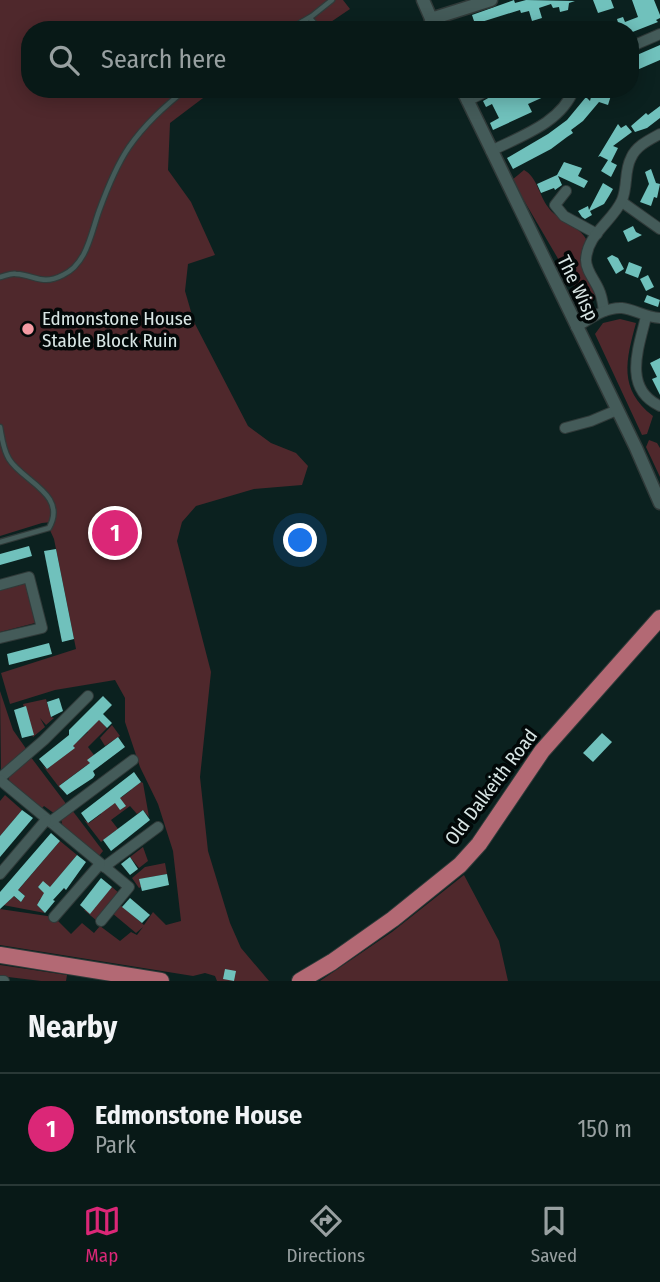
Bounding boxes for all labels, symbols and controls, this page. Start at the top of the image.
search box [21,21,639,98]
icon: search [45,41,83,79]
text: Search here [101,44,226,75]
street label: The Wisp [552,252,604,324]
place label: Edmonstone House Stable Block Ruin [42,307,192,352]
marker: Edmonstone House Stable Block Ruin [20,321,36,337]
pin: 1 [92,507,138,559]
your location [283,523,317,557]
street label: Old Dalkeith Road [440,724,542,850]
text: Nearby [28,1009,117,1045]
text: Edmonstone House [95,1100,302,1131]
text: 1 [46,1115,56,1143]
text: 150 m [577,1115,632,1143]
text: Park [95,1131,136,1159]
tab: Map [83,1202,121,1267]
tab: Directions [287,1202,365,1267]
tab: Saved [531,1202,577,1267]

